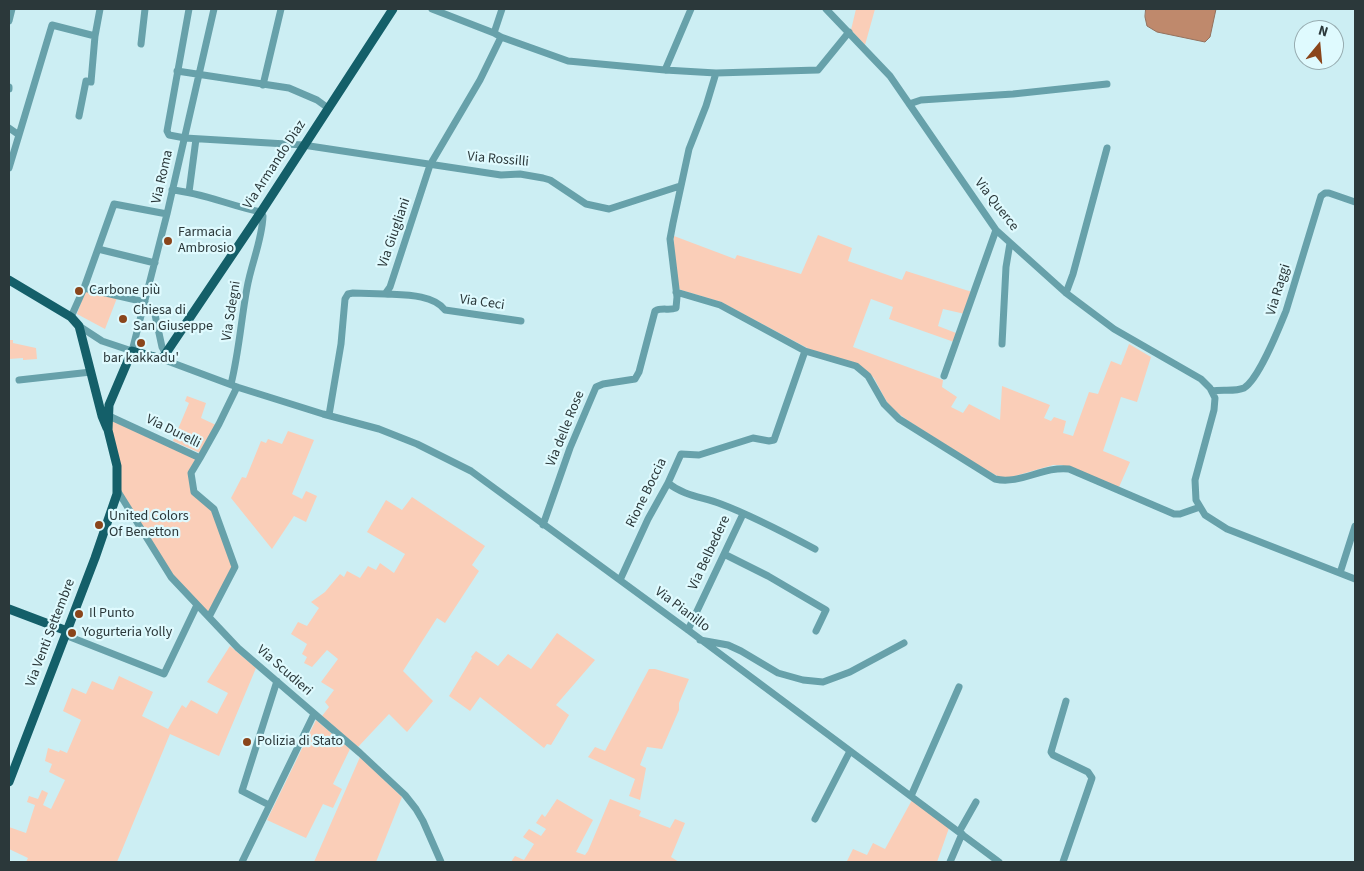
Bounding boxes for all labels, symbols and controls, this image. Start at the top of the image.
north arrow [1294,20,1344,70]
text: N [1316,21,1330,43]
street label: Via Armando Diaz [240,117,310,213]
street label: Via Roma [149,149,177,205]
street label: Via Rossilli [467,149,529,171]
street label: Via Querce [970,175,1022,235]
street label: Via Giugliani [375,196,415,270]
place label: Farmacia Ambrosio [178,225,234,258]
marker: Farmacia Ambrosio [162,235,174,247]
street label: Via Raggi [1263,262,1295,318]
street label: Via Sdegni [219,280,245,342]
place label: Carbone più [89,283,160,299]
marker: Carbone più [73,285,85,297]
street label: Via Ceci [458,292,506,314]
place label: Chiesa di San Giuseppe [133,303,213,336]
marker: Chiesa di San Giuseppe [117,313,129,325]
marker: bar kakkadu' [135,337,147,349]
place label: bar kakkadu' [103,351,179,367]
street label: Via delle Rose [543,389,589,469]
street label: Via Durelli [143,412,203,452]
street label: Rione Boccia [623,456,671,530]
place label: United Colors Of Benetton [109,509,189,542]
street label: Via Belbedere [685,513,735,593]
marker: United Colors Of Benetton [93,519,105,531]
street label: Via Venti Settembre [23,577,79,689]
street label: Via Pianillo [651,584,713,636]
place label: Il Punto [89,606,134,622]
marker: Il Punto [73,608,85,620]
place label: Yogurteria Yolly [82,625,172,641]
marker: Yogurteria Yolly [66,627,78,639]
street label: Via Scudieri [253,642,315,700]
place label: Polizia di Stato [257,734,343,750]
marker: Polizia di Stato [241,736,253,748]

